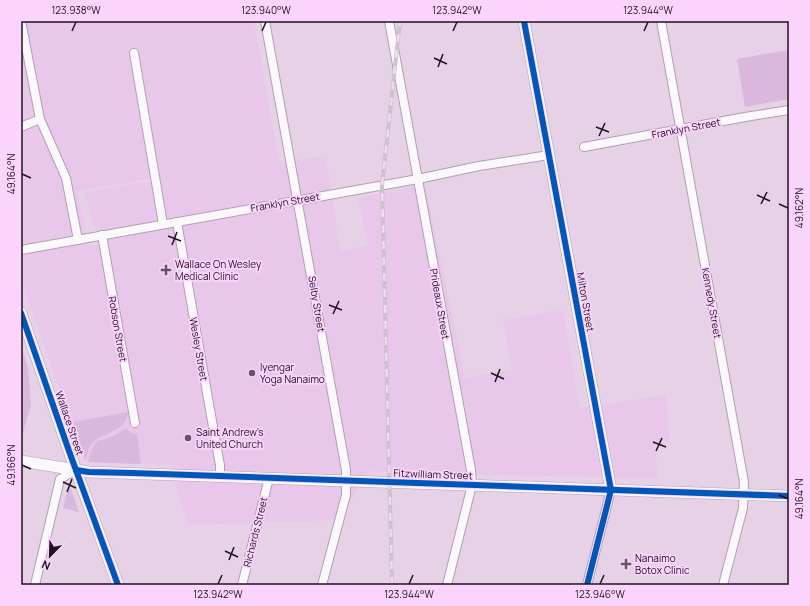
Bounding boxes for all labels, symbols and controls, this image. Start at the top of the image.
text: 123.938°W [51,3,101,17]
text: 123.940°W [241,3,291,17]
text: 123.942°W [432,3,482,17]
text: 123.944°W [623,3,673,17]
street label: Franklyn Street [650,114,722,142]
text: 49.164°N [4,154,18,194]
text: 49.162°N [792,188,806,228]
street label: Franklyn Street [249,189,321,215]
place label: Wallace On Wesley Medical Clinic [175,257,262,283]
marker: Wallace On Wesley Medical Clinic [160,264,172,276]
street label: Prideaux Street [427,267,453,341]
street label: Kennedy Street [699,267,725,339]
street label: Milton Street [574,271,598,333]
street label: Selby Street [305,275,329,333]
street label: Robson Street [105,295,131,363]
street label: Wesley Street [186,316,212,382]
place label: Iyengar Yoga Nanaimo [260,360,325,386]
marker: Iyengar Yoga Nanaimo [247,368,257,378]
street label: Wallace Street [52,389,88,457]
place label: Saint Andrew's United Church [196,425,264,451]
marker: Saint Andrew's United Church [183,433,193,443]
text: 49.166°N [4,444,18,485]
street label: Fitzwilliam Street [393,466,473,482]
text: 49.164°N [792,479,806,519]
street label: Richards Street [240,496,270,568]
north arrow [30,536,70,576]
place label: Nanaimo Botox Clinic [635,551,690,577]
text: N [39,557,52,574]
marker: Nanaimo Botox Clinic [620,558,632,570]
text: 123.942°W [193,587,243,601]
text: 123.944°W [384,587,434,601]
text: 123.946°W [575,587,626,601]

